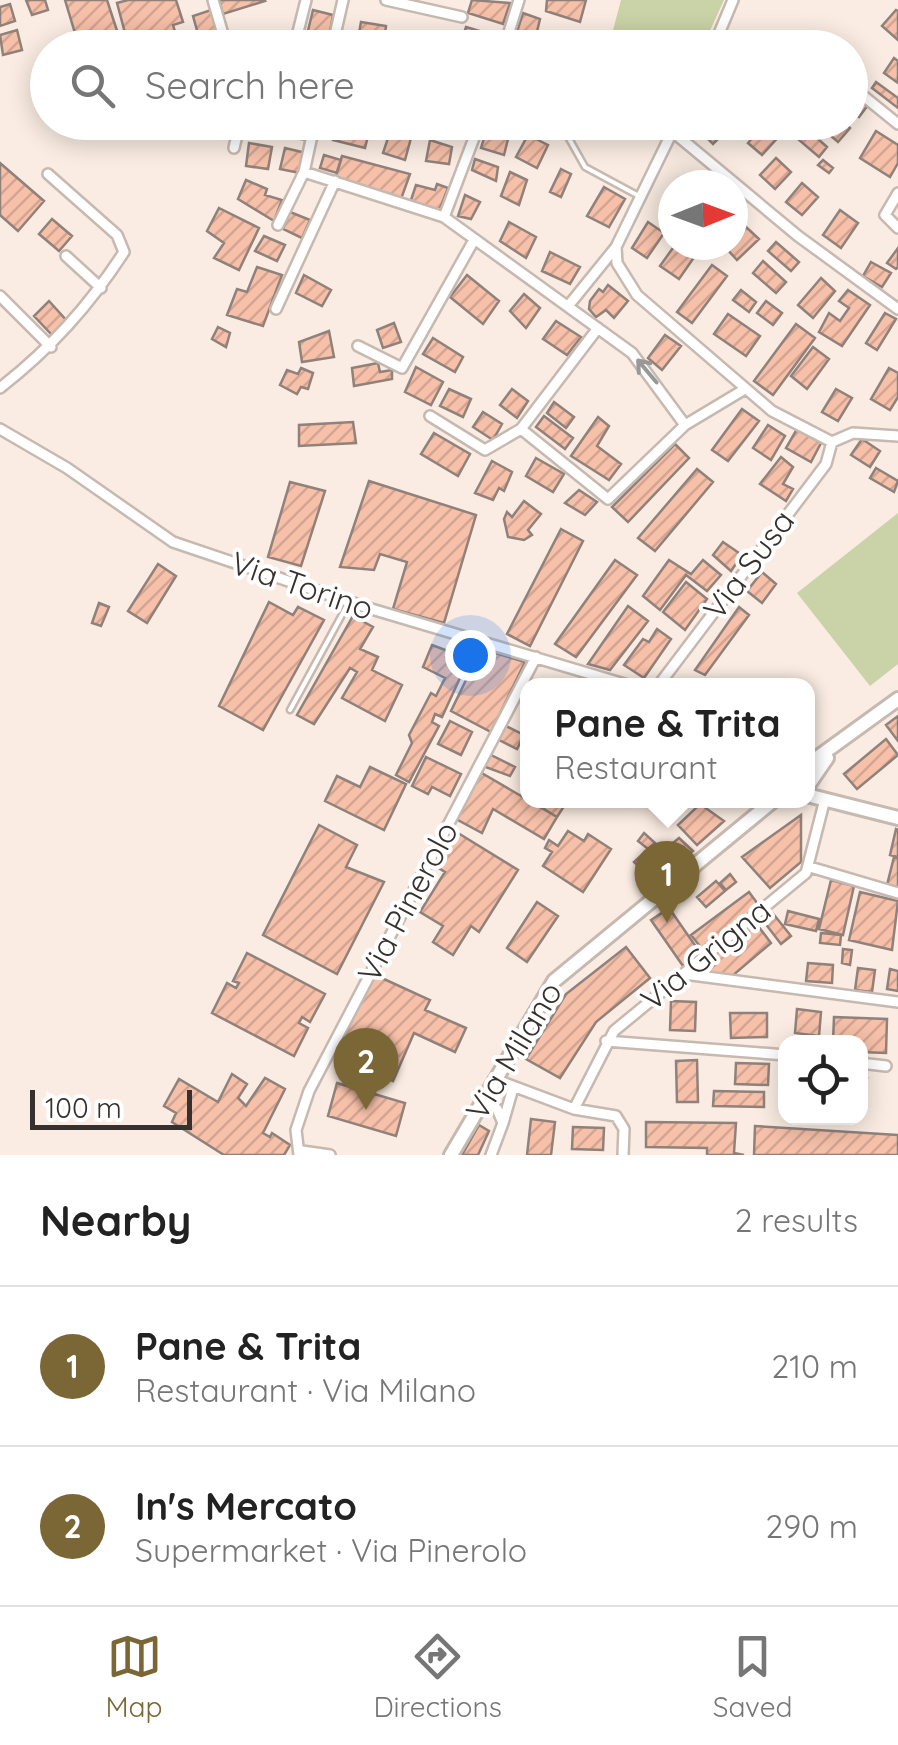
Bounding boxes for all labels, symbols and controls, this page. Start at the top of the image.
search box [30,30,868,140]
icon: search [65,58,120,113]
text: Search here [145,61,355,109]
north arrow [658,170,748,260]
one-way arrow [636,359,659,384]
street label: Via Susa [694,502,802,627]
street label: Via Torino [226,542,379,628]
your location [445,630,496,681]
popup [520,678,815,808]
text: Pane & Trita [554,699,781,747]
text: Restaurant [554,747,718,787]
street label: Via Pinerolo [348,814,466,989]
pin: 1 [634,840,700,923]
street label: Via Grigna [632,890,778,1019]
street label: Via Milano [456,974,570,1127]
pin: 2 [334,1028,398,1110]
map controls [778,1035,868,1125]
button: locate [778,1035,868,1125]
scale bar [30,1085,192,1130]
text: 100 m [45,1090,122,1125]
text: Nearby [40,1194,191,1247]
text: 2 results [735,1200,858,1240]
text: Pane & Trita [135,1322,361,1370]
text: 1 [66,1346,79,1386]
text: 210 m [771,1346,858,1386]
text: Restaurant · Via Milano [135,1370,476,1410]
text: In's Mercato [135,1482,357,1530]
text: 2 [63,1506,82,1546]
text: 290 m [765,1506,858,1546]
text: Supermarket · Via Pinerolo [135,1530,527,1570]
tab: Map [105,1629,163,1724]
tab: Directions [373,1629,502,1724]
tab: Saved [713,1629,793,1724]

